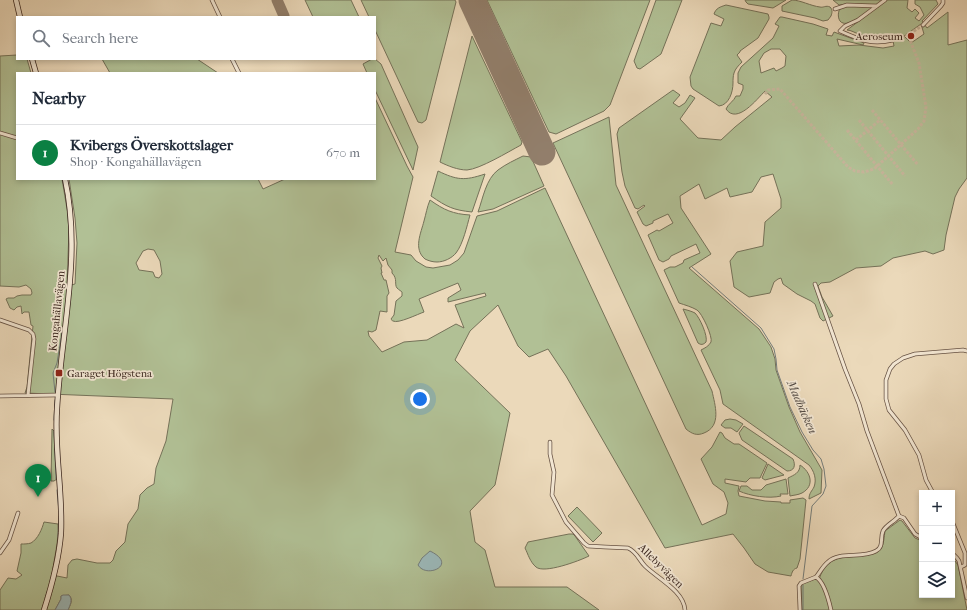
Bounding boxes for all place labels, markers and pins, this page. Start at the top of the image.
place label: Aeroseum [854,30,904,43]
marker: Aeroseum [906,31,916,41]
place label: Garaget Högstena [67,367,153,380]
marker: Garaget Högstena [54,368,64,378]
pin: 1 [25,464,51,497]

